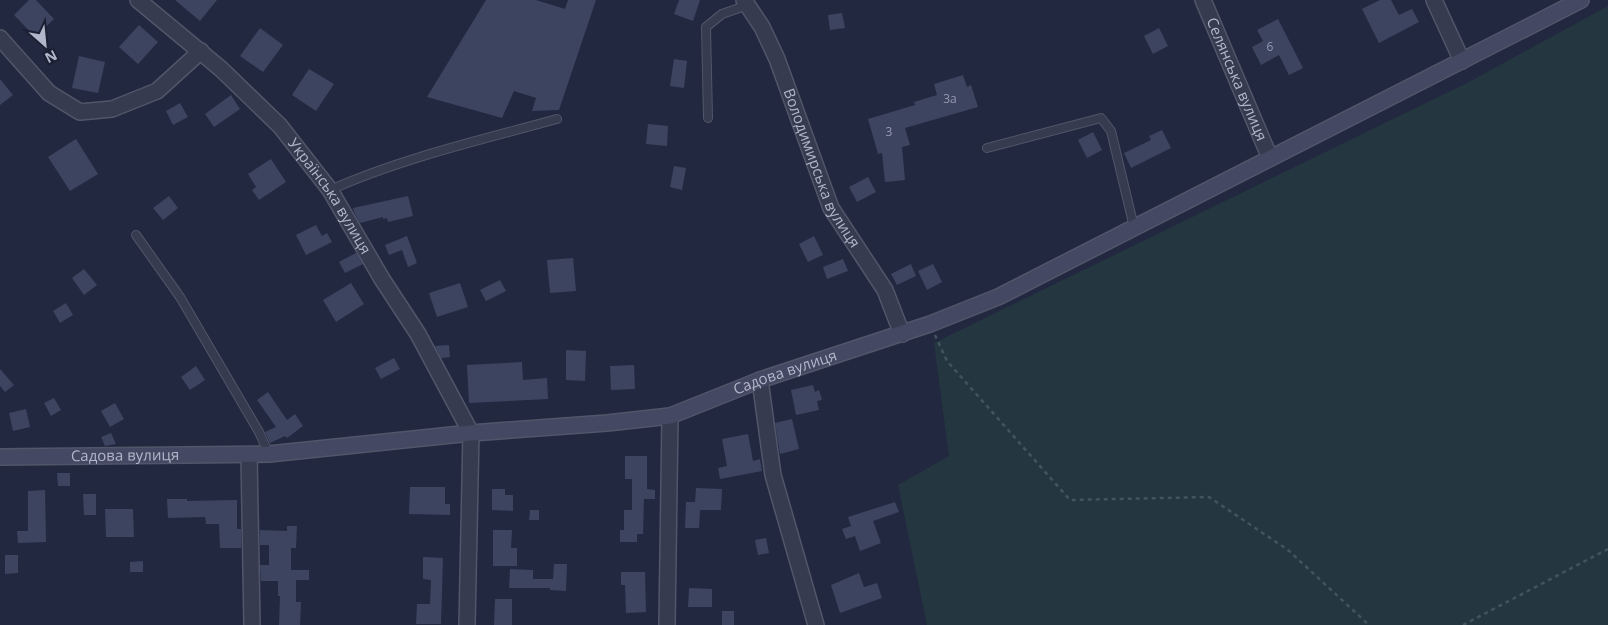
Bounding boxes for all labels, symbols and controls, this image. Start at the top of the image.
street label: Селянська вулиця [1202,14,1273,144]
north arrow [20,20,70,70]
house number: 6 [1267,38,1274,55]
text: N [42,46,61,68]
street label: Володимирська вулиця [779,85,865,251]
house number: 3а [943,90,957,107]
house number: 3 [886,123,893,140]
street label: Українська вулиця [284,133,376,257]
street label: Садова вулиця [730,344,839,399]
street label: Садова вулиця [71,444,179,465]

